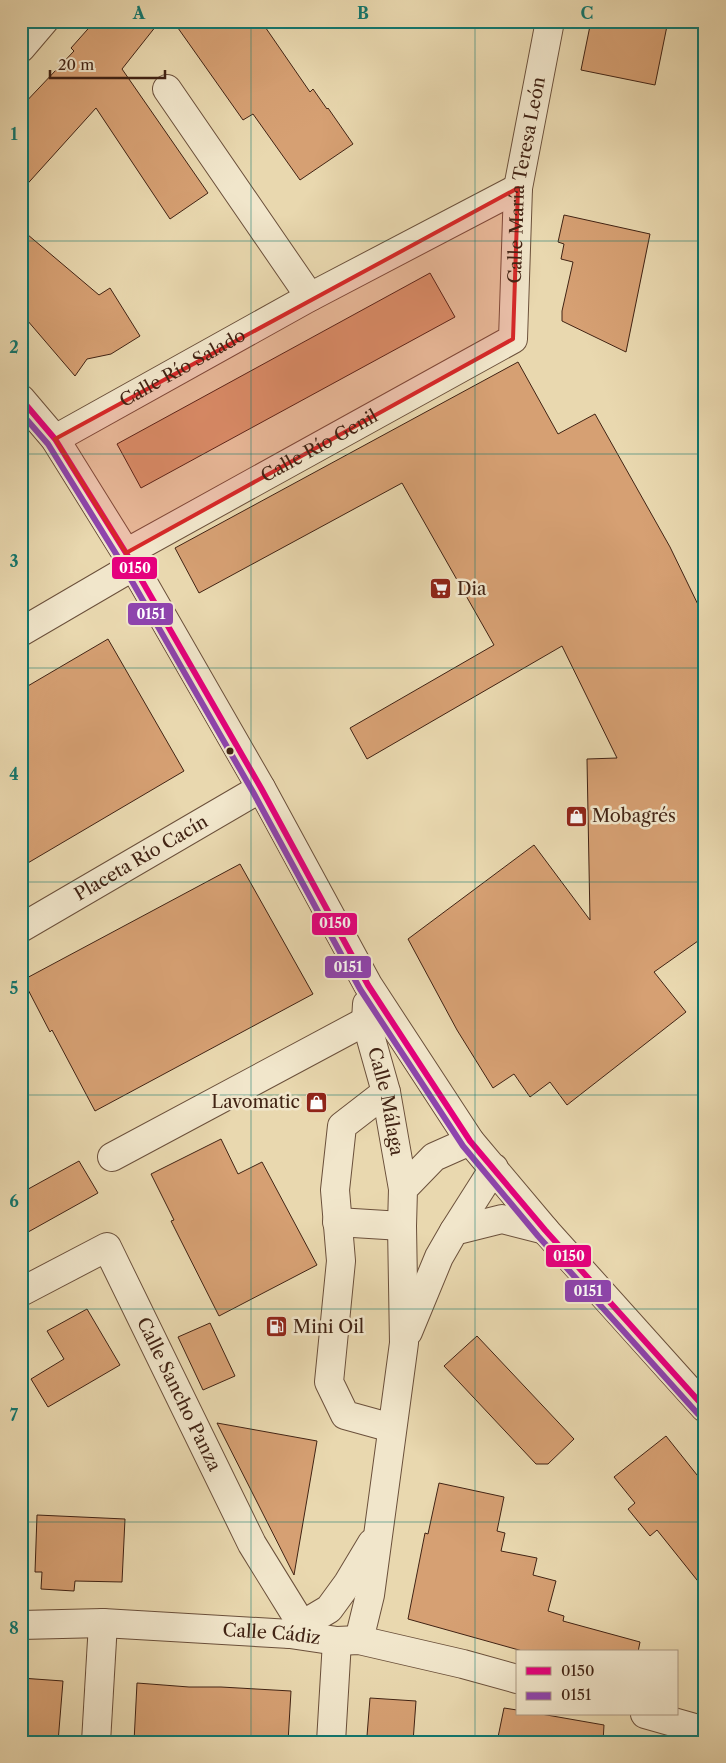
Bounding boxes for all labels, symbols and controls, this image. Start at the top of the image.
text: A [132,3,146,23]
text: B [357,3,369,23]
text: C [581,3,593,23]
scale bar [50,48,165,80]
text: 20 m [58,55,94,74]
street label: Calle María Teresa León [504,75,550,284]
text: 1 [10,124,18,144]
street label: Calle Río Salado [116,324,249,412]
text: 2 [9,337,19,357]
street label: Calle Río Genil [257,405,382,487]
text: 3 [9,551,19,571]
line badge: 0150 [111,556,158,580]
text: 0150 [119,559,151,577]
supermarket icon: Dia [429,577,453,601]
place label: Dia [457,578,487,600]
line badge: 0151 [127,602,174,626]
text: 0151 [136,605,166,623]
unlabelled marker [225,746,235,756]
text: 4 [9,764,19,784]
shop icon: Mobagrés [564,804,588,828]
place label: Mobagrés [592,805,676,827]
street label: Placeta Río Cacín [70,810,212,905]
line badge: 0150 [311,912,358,936]
text: 0150 [319,914,351,932]
line badge: 0151 [324,955,372,979]
text: 0151 [333,958,363,976]
text: 5 [10,978,19,998]
street label: Calle Málaga [363,1045,408,1158]
shop icon: Lavomatic [304,1090,328,1114]
place label: Lavomatic [211,1091,300,1113]
text: 6 [9,1191,19,1211]
line badge: 0150 [545,1244,592,1268]
text: 0150 [553,1247,585,1265]
line badge: 0151 [564,1279,612,1303]
text: 0151 [573,1282,603,1300]
street label: Calle Sancho Panza [132,1314,226,1475]
fuel station icon: Mini Oil [265,1315,289,1339]
place label: Mini Oil [293,1316,364,1338]
text: 7 [10,1405,19,1425]
text: 8 [9,1618,19,1638]
street label: Calle Cádiz [222,1619,322,1649]
legend [516,1650,678,1716]
text: 0150 [561,1661,594,1680]
text: 0151 [561,1685,592,1704]

